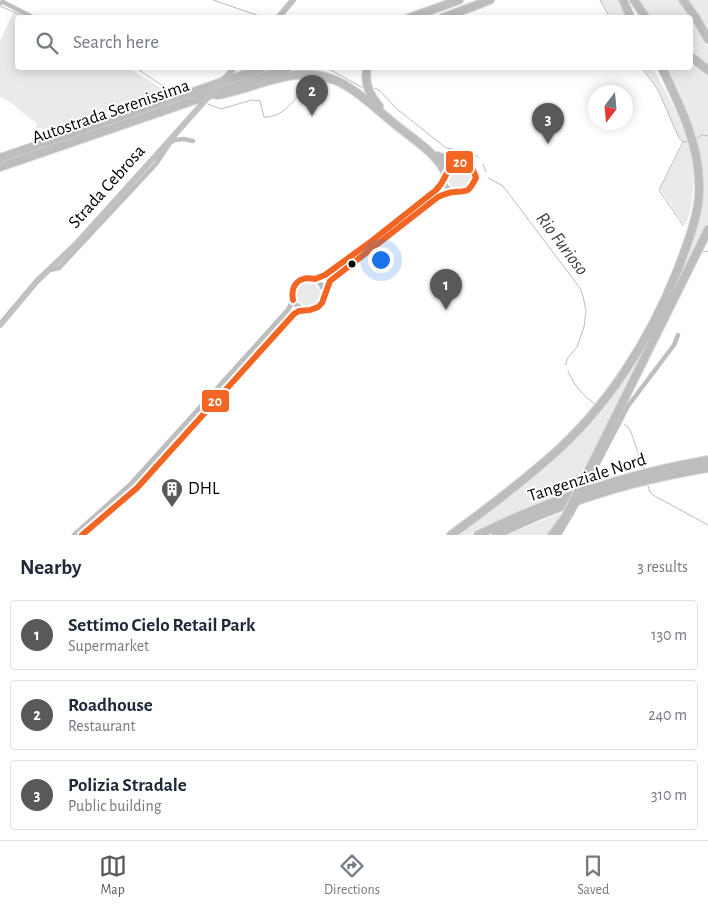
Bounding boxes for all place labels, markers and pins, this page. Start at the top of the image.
pin: 2 [296,75,328,116]
pin: 3 [532,103,564,144]
unlabelled marker [347,259,357,269]
pin: 1 [430,269,462,310]
building icon: DHL [160,477,184,508]
place label: DHL [188,480,220,498]

